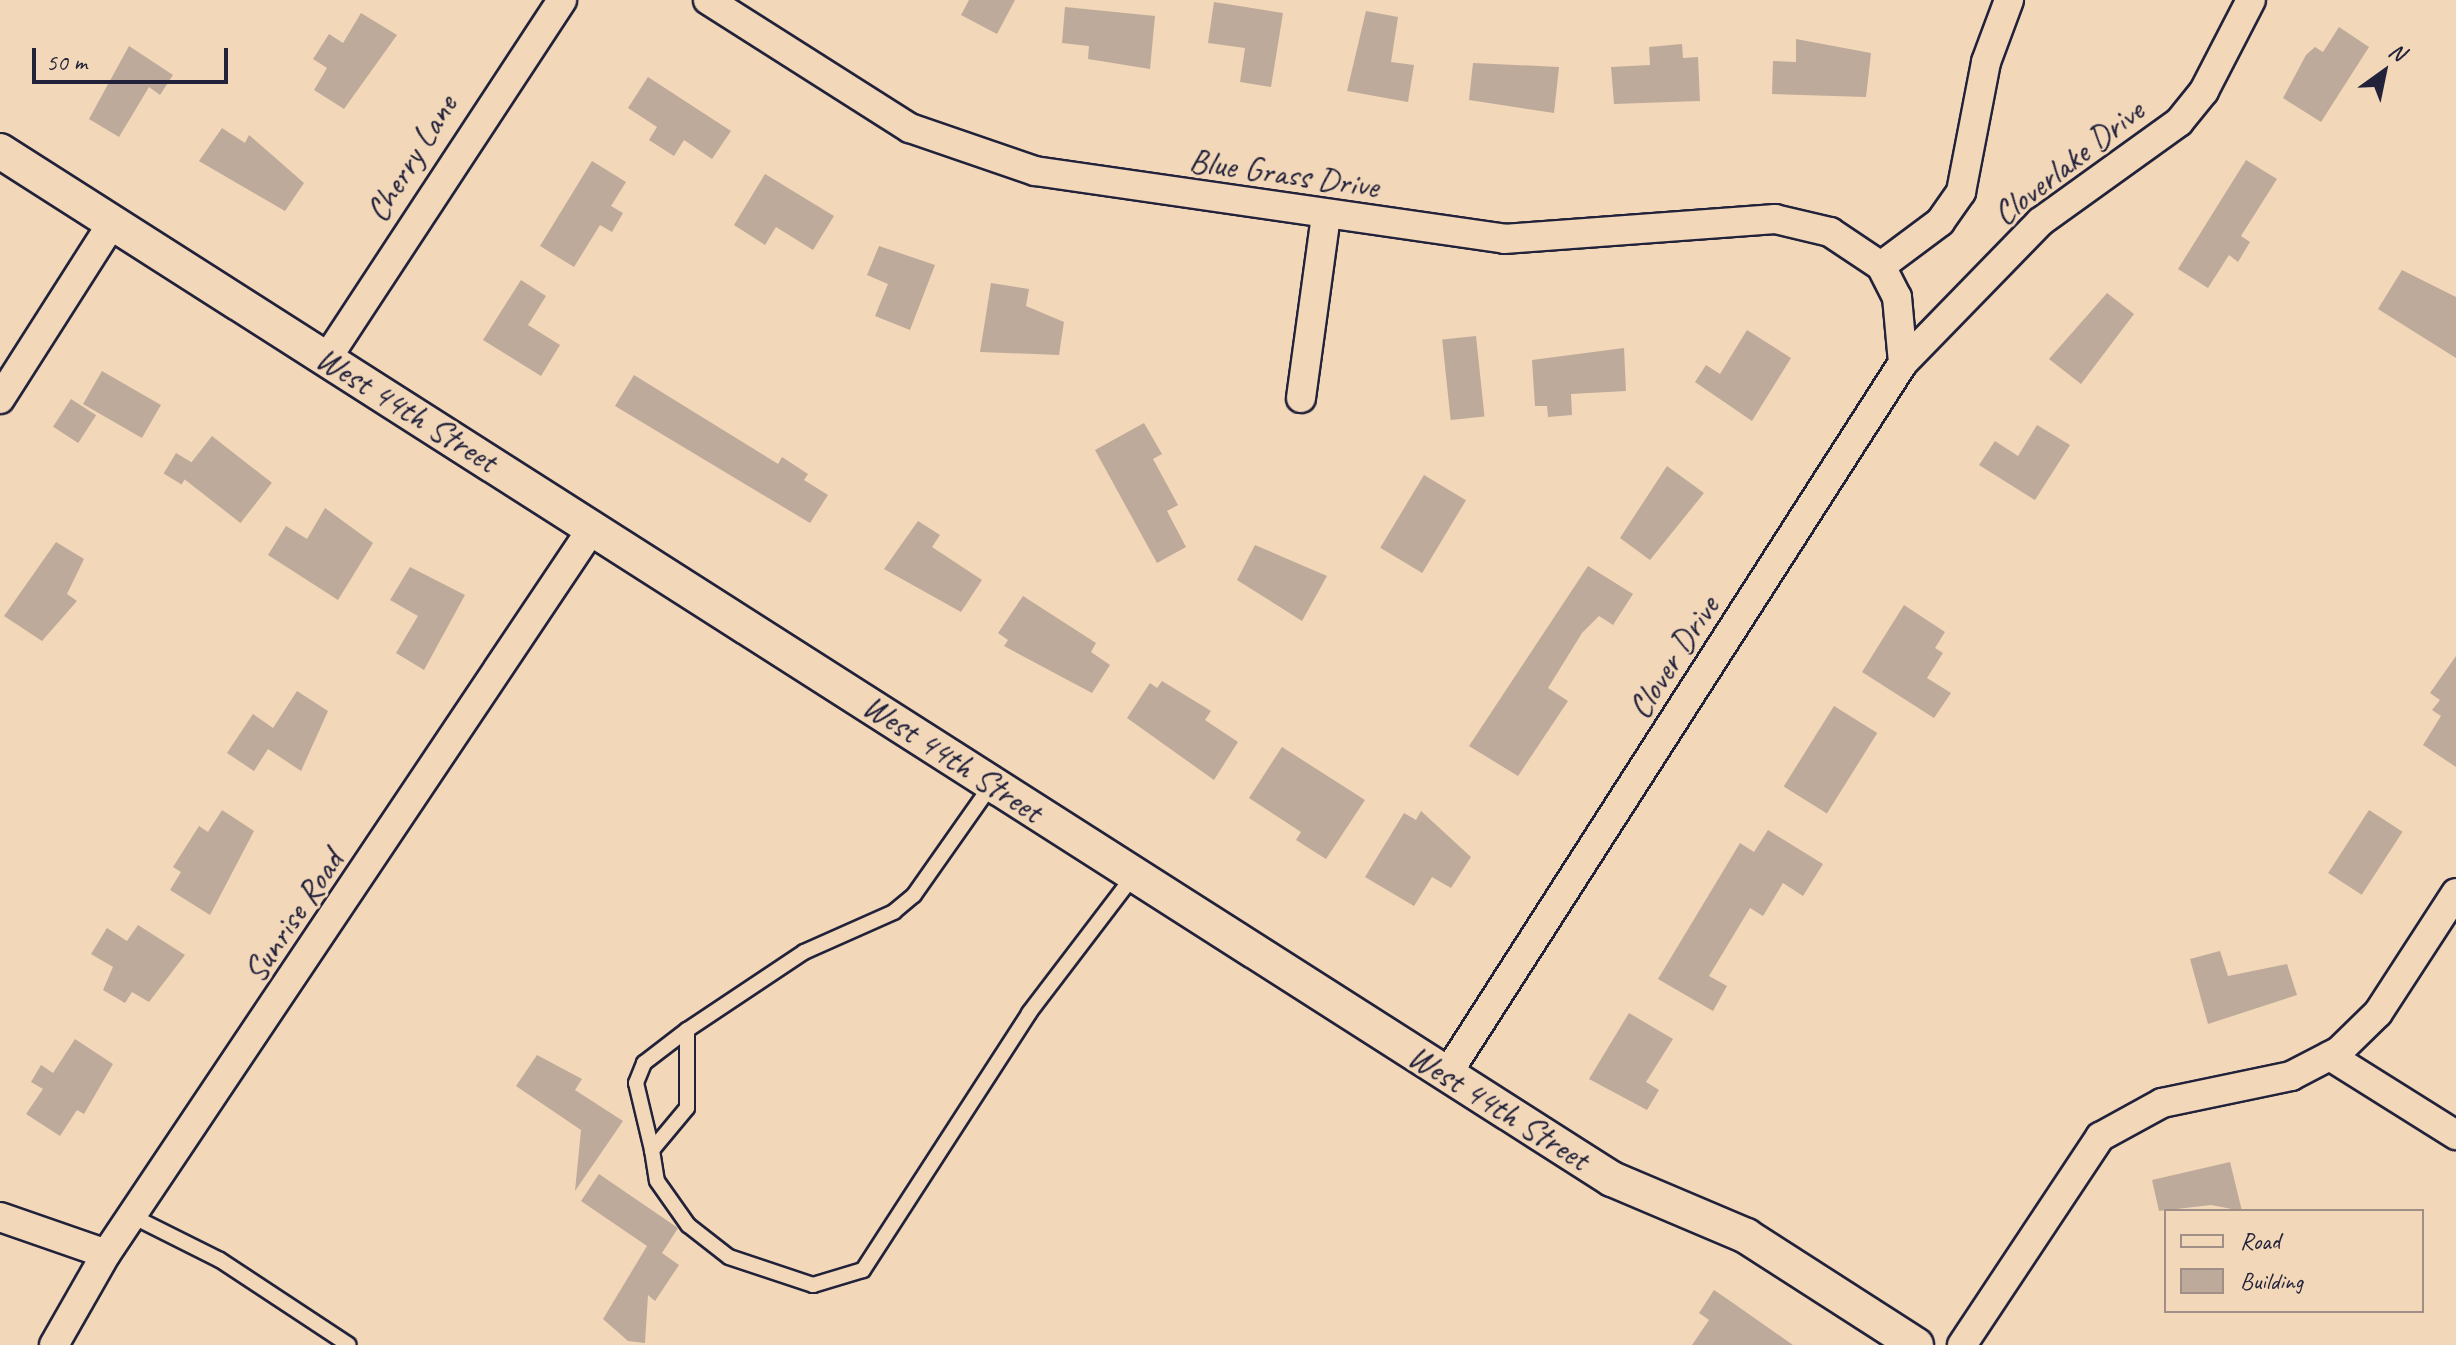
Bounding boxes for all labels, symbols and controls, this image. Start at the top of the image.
scale bar [36,32,232,82]
north arrow [2344,32,2424,112]
text: N [2384,36,2410,67]
text: 50 m [46,47,87,77]
street label: Cherry Lane [356,87,466,229]
street label: Cloverlake Drive [1984,90,2152,234]
street label: Blue Grass Drive [1186,139,1382,207]
street label: West 44th Street [309,337,505,481]
street label: Clover Drive [1618,588,1728,726]
street label: West 44th Street [855,685,1051,831]
street label: Sunrise Road [234,842,352,990]
street label: West 44th Street [1401,1035,1597,1179]
legend [2164,1209,2424,1313]
text: Road [2240,1226,2280,1256]
text: Building [2240,1266,2303,1296]

